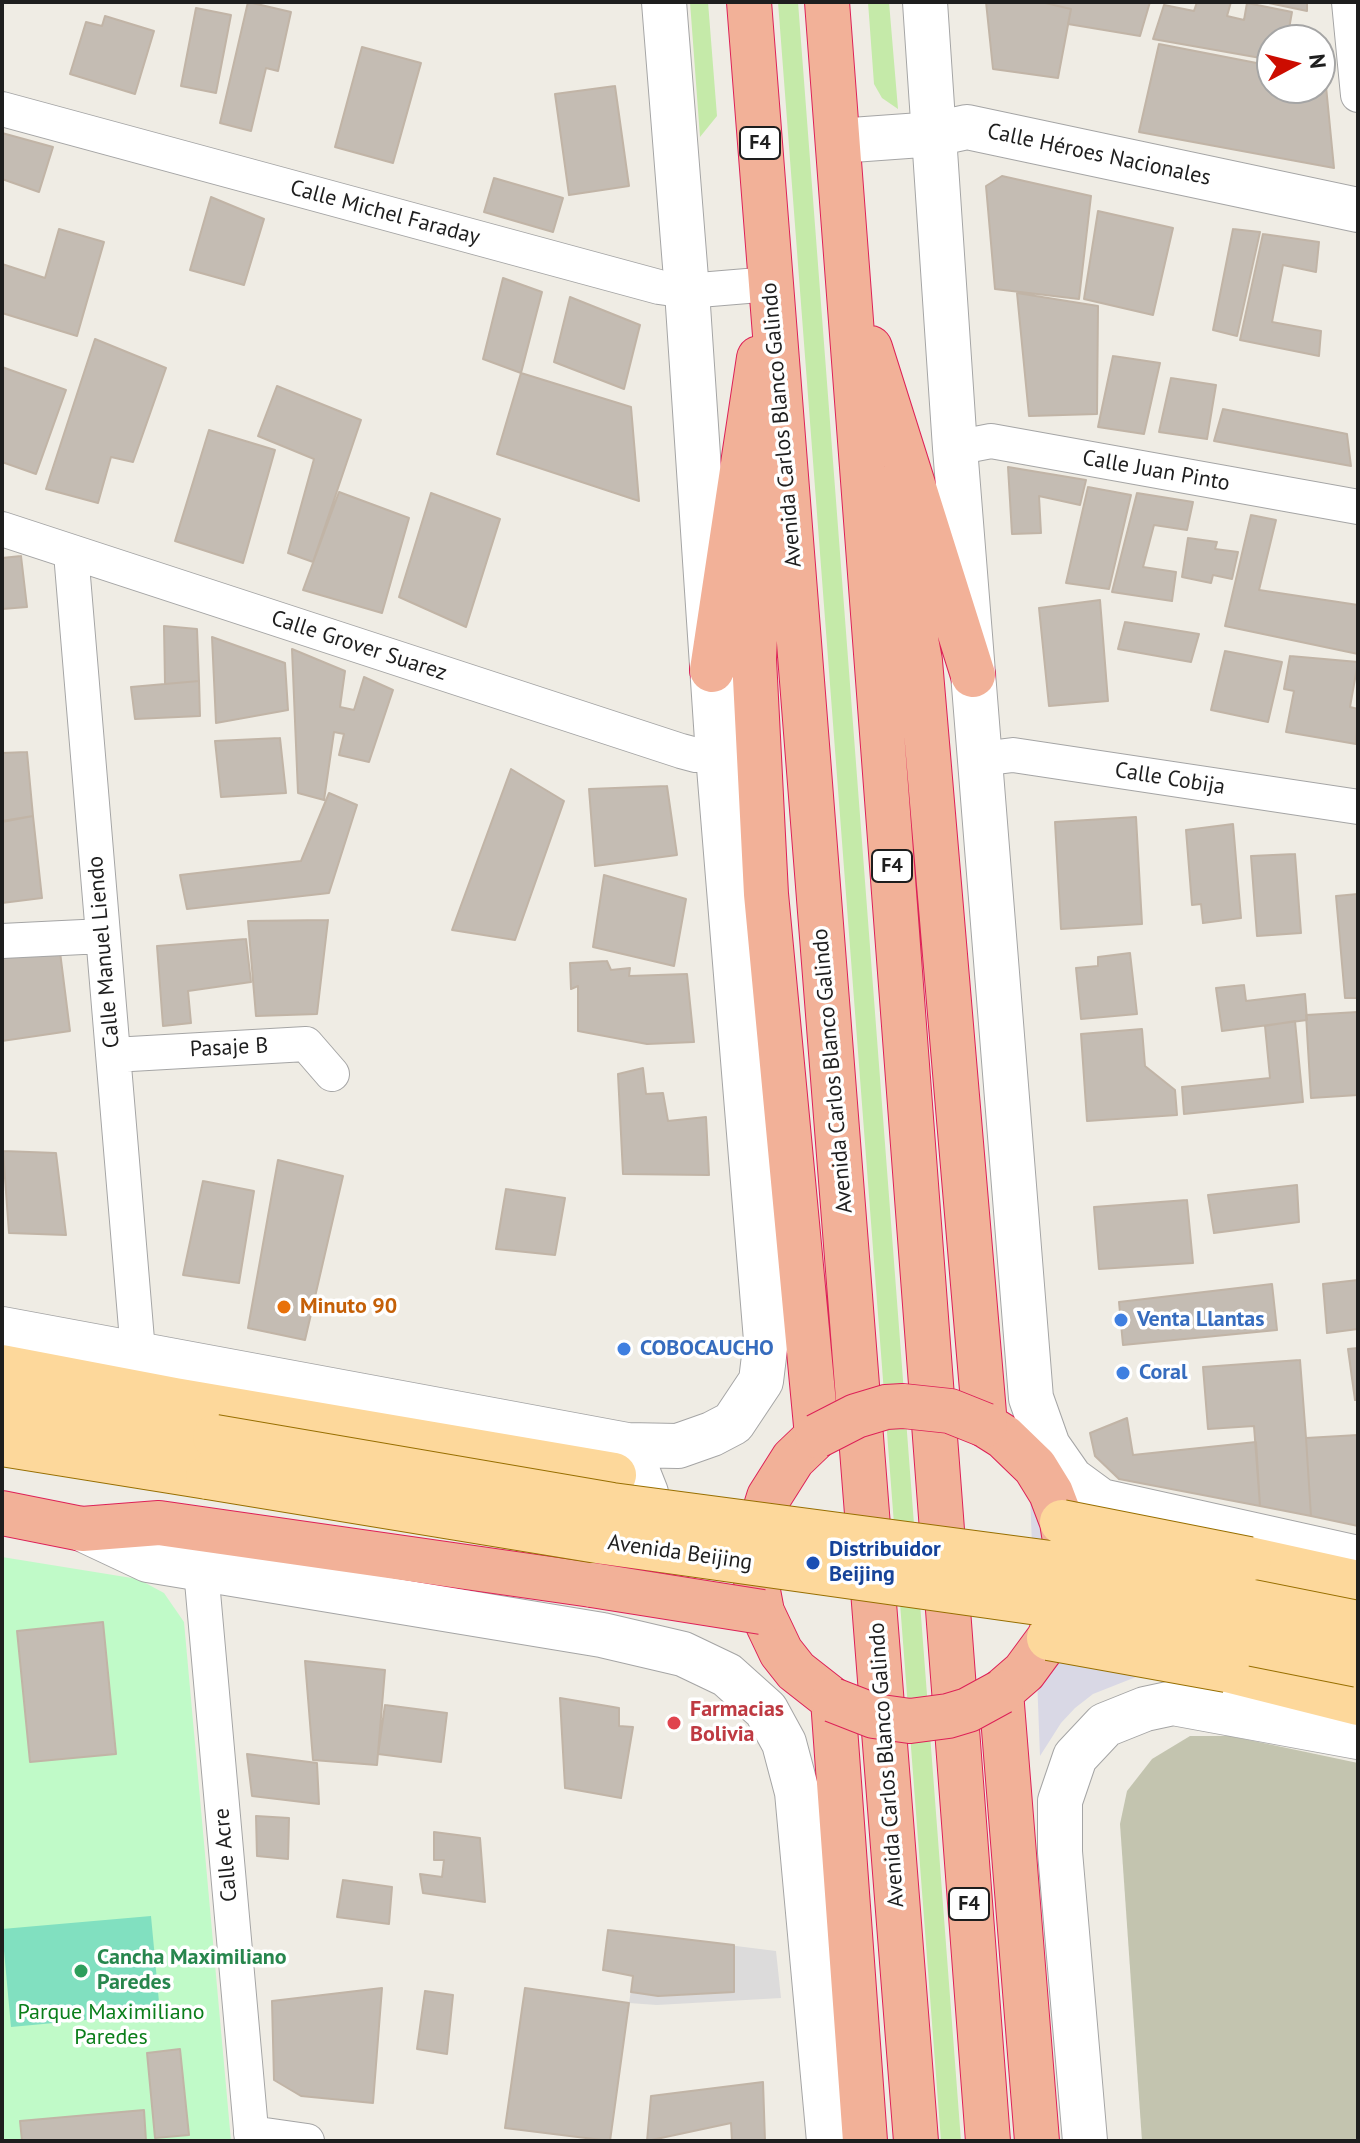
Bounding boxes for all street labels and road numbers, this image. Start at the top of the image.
street label: Calle Héroes Nacionales [985,118,1213,192]
road number: F4 [740,127,780,159]
street label: Calle Michel Faraday [287,175,483,251]
street label: Avenida Carlos Blanco Galindo [756,282,808,568]
street label: Calle Juan Pinto [1080,445,1232,497]
street label: Calle Grover Suarez [268,605,450,687]
street label: Calle Cobija [1113,757,1227,801]
road number: F4 [872,850,912,882]
street label: Calle Manuel Liendo [82,855,126,1049]
street label: Avenida Carlos Blanco Galindo [807,928,859,1214]
street label: Pasaje B [189,1033,269,1063]
street label: Avenida Beijing [606,1530,754,1576]
street label: Avenida Carlos Blanco Galindo [864,1622,910,1908]
street label: Calle Acre [209,1807,243,1903]
road number: F4 [949,1888,989,1920]

